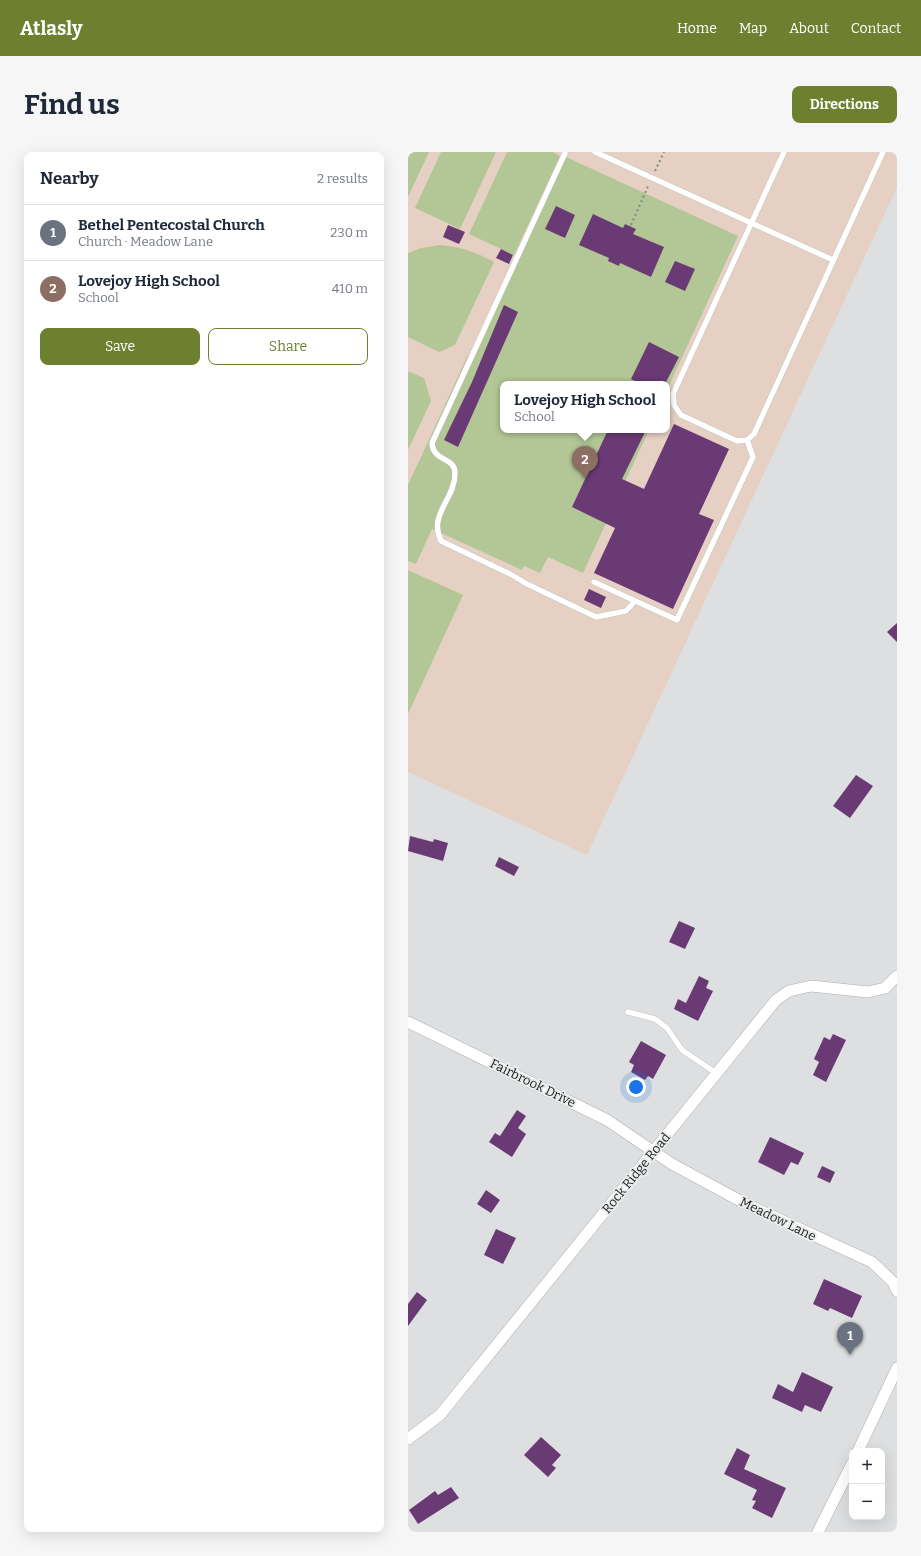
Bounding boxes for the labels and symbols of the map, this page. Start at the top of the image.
pin: 2 [572,446,598,479]
street label: Fairbrook Drive [488,1056,578,1110]
your location [626,1077,646,1097]
street label: Rock Ridge Road [599,1129,673,1216]
street label: Meadow Lane [737,1194,819,1244]
pin: 1 [837,1322,863,1355]

